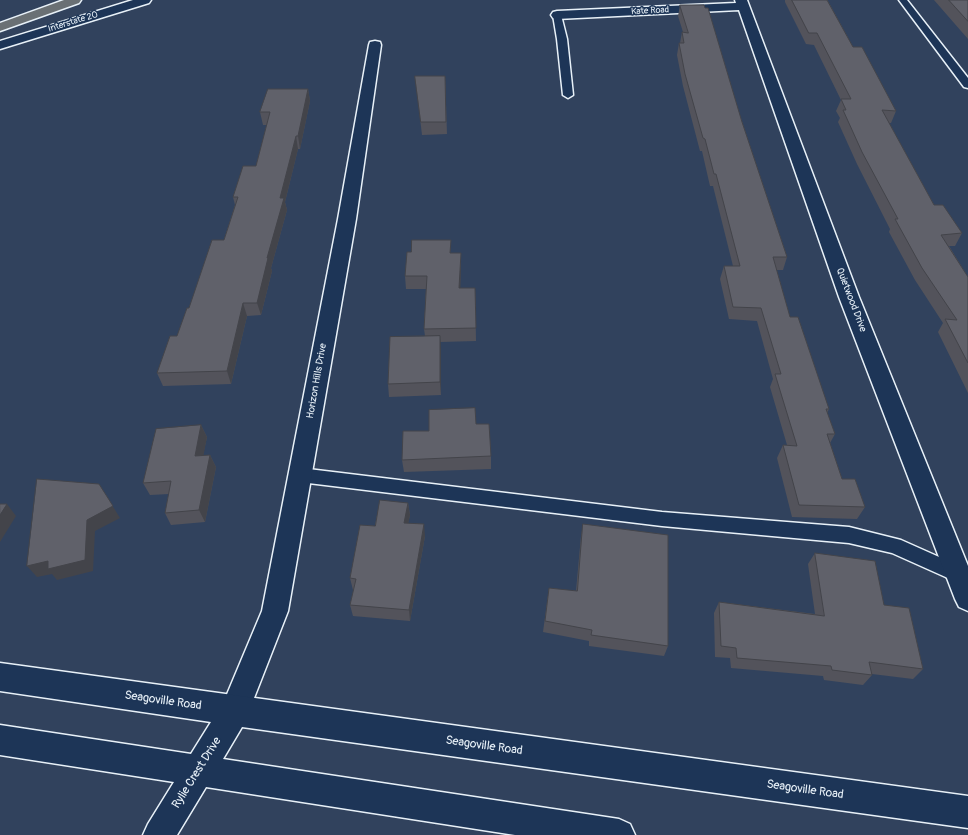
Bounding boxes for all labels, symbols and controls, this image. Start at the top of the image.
street label: Kate Road [631,5,669,17]
street label: Interstate 20 [47,9,99,35]
street label: Quietwood Drive [833,266,869,334]
street label: Horizon Hills Drive [304,342,330,420]
street label: Seagoville Road [124,688,202,714]
street label: Seagoville Road [445,733,523,759]
street label: Rylie Crest Drive [169,735,225,811]
street label: Seagoville Road [766,777,844,803]

